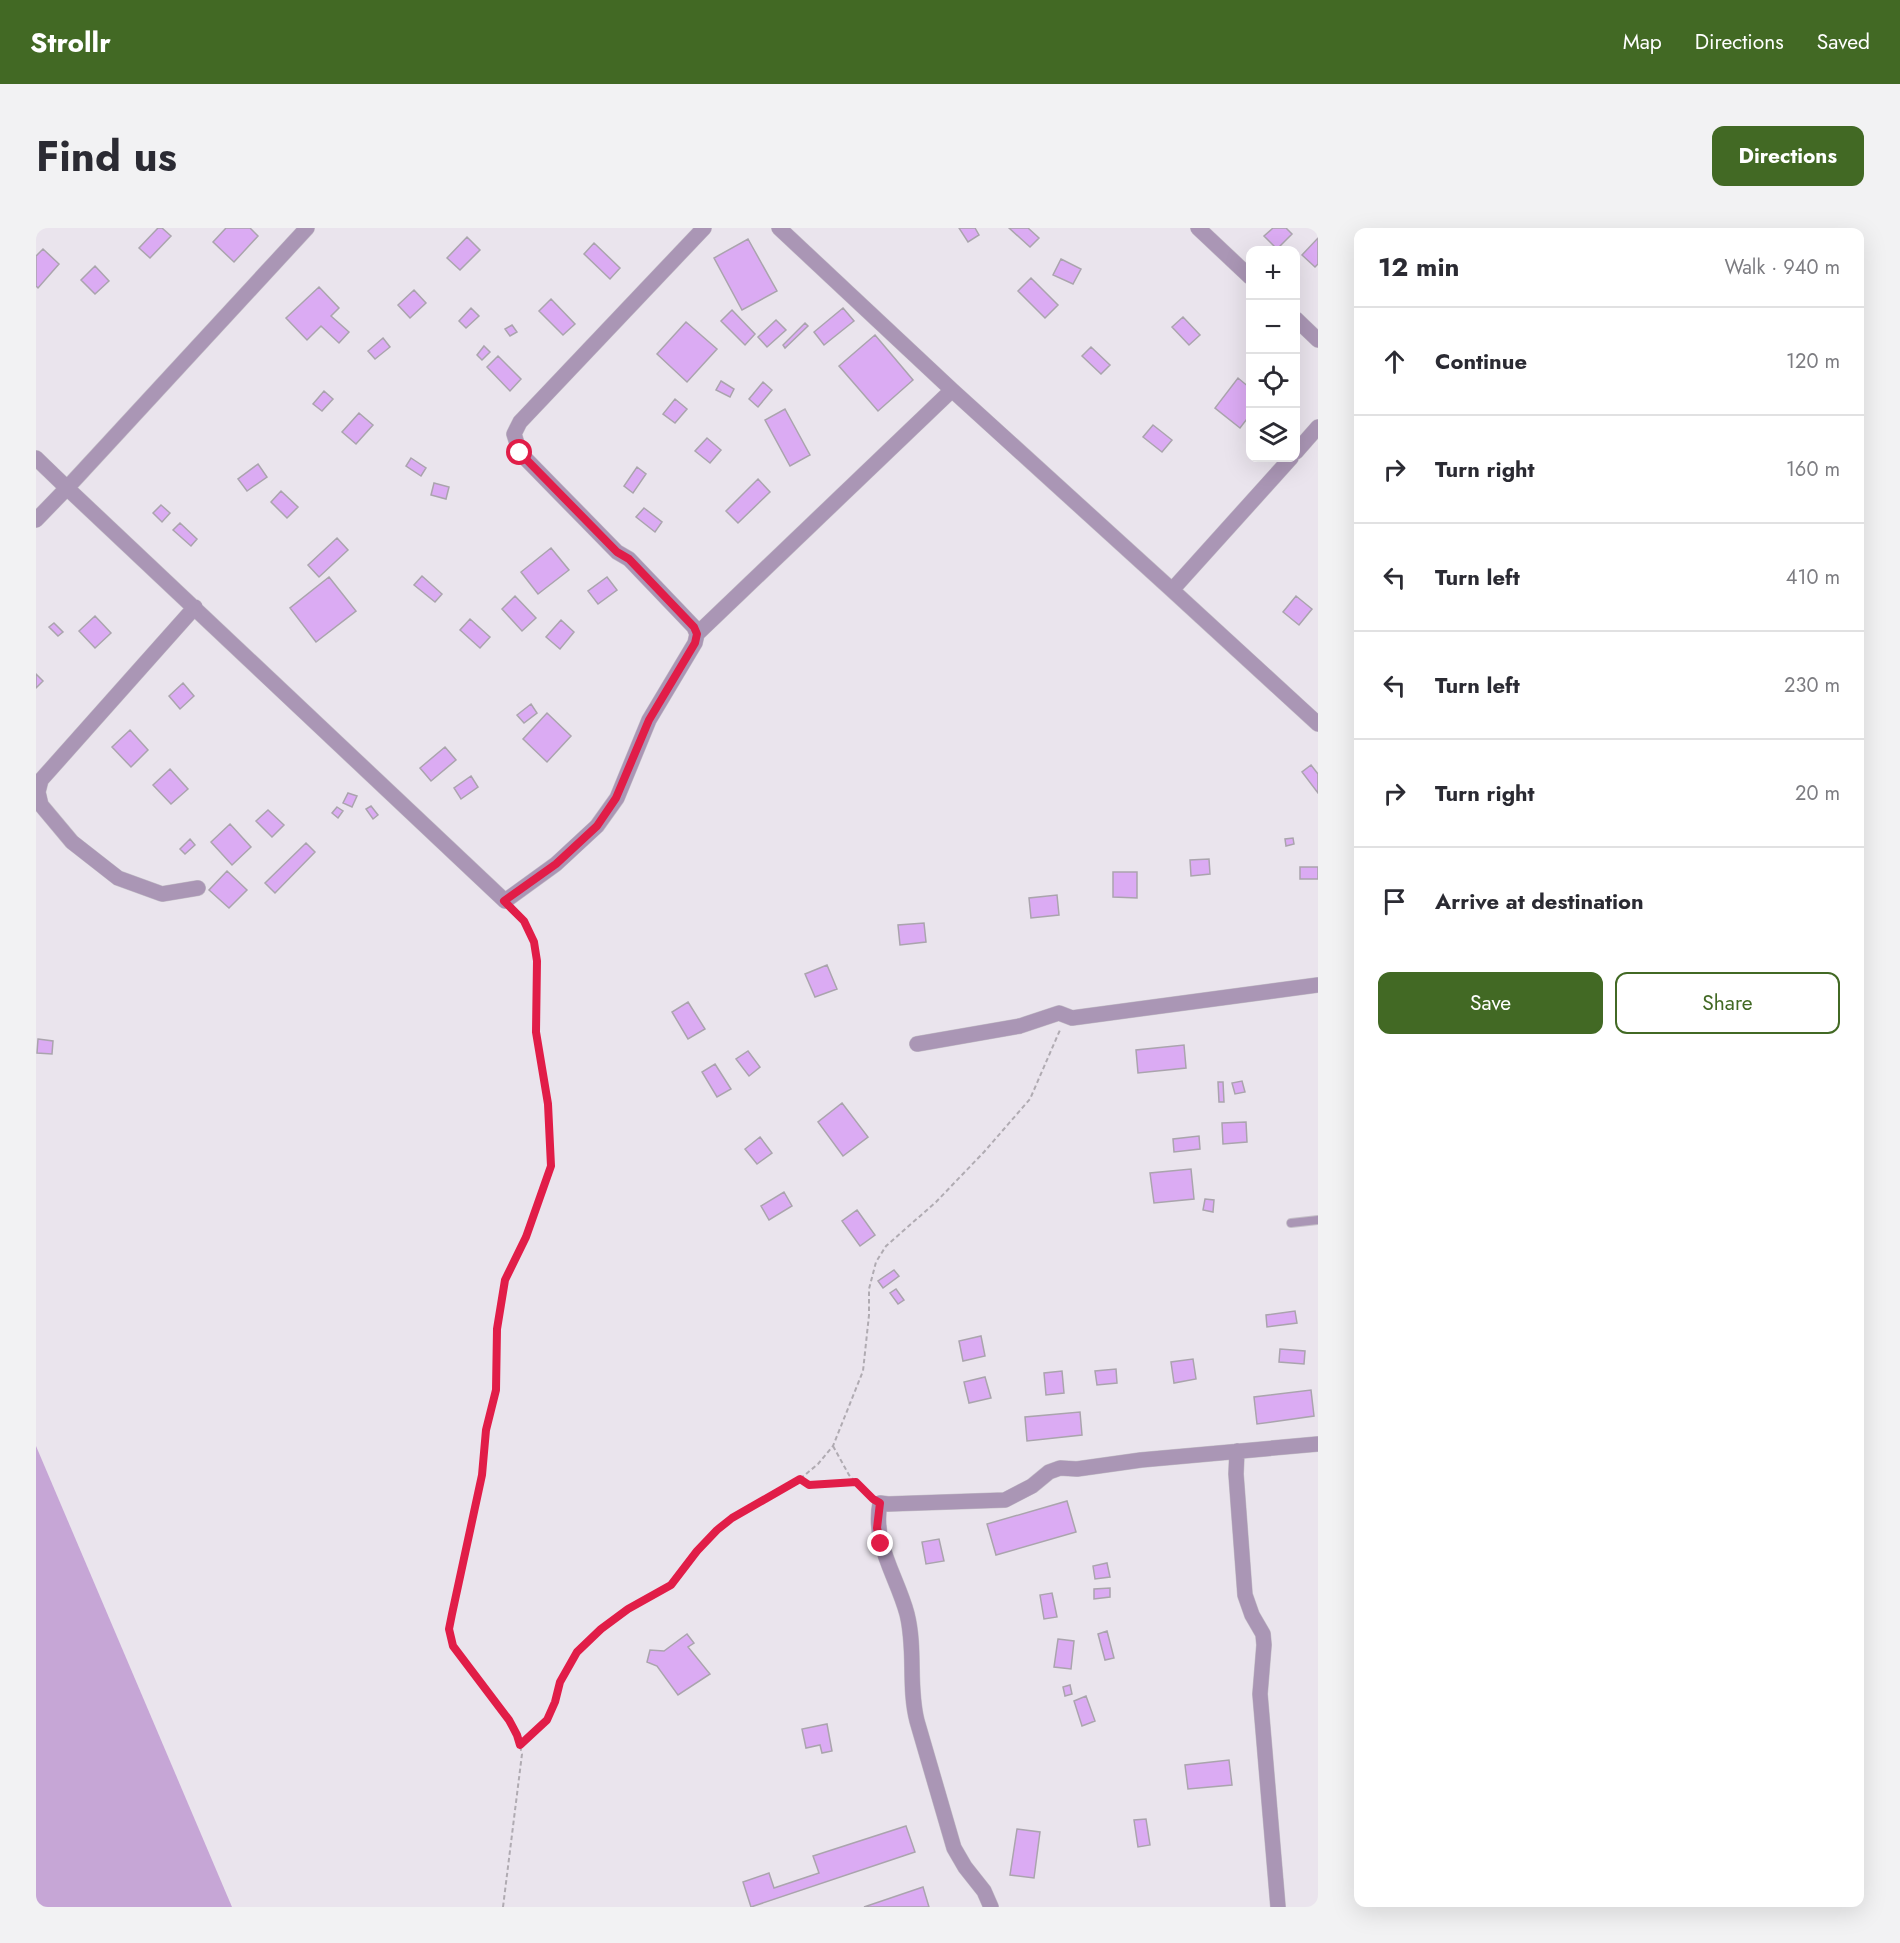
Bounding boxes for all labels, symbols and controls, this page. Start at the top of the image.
text: Strollr [30,22,111,63]
text: Map [1623,27,1662,57]
text: Directions [1695,27,1784,57]
text: Saved [1817,27,1870,57]
text: Find us [36,126,177,187]
button: Directions [1712,126,1864,186]
map controls [1246,246,1300,462]
button: + [1246,246,1300,300]
text: 12 min [1378,248,1460,286]
text: Walk · 940 m [1724,253,1840,282]
button: − [1246,300,1300,354]
icon: ahead [1378,345,1411,378]
text: Continue [1435,345,1527,377]
text: 120 m [1786,347,1840,376]
button: locate [1246,354,1300,408]
button: layers [1246,408,1300,462]
route start [506,439,532,465]
icon: right [1378,453,1411,486]
text: Turn right [1435,453,1535,485]
text: 160 m [1786,455,1840,484]
icon: left [1378,561,1411,594]
text: Turn left [1435,561,1520,593]
text: 410 m [1786,563,1840,592]
icon: left [1378,669,1411,702]
text: Turn left [1435,669,1520,701]
text: 230 m [1784,671,1840,700]
icon: right [1378,777,1411,810]
text: Turn right [1435,777,1535,809]
text: 20 m [1795,779,1840,808]
icon: arrive [1378,885,1411,918]
text: Arrive at destination [1435,885,1644,917]
button: Save [1378,972,1603,1034]
button: Share [1615,972,1840,1034]
route end [867,1530,893,1556]

